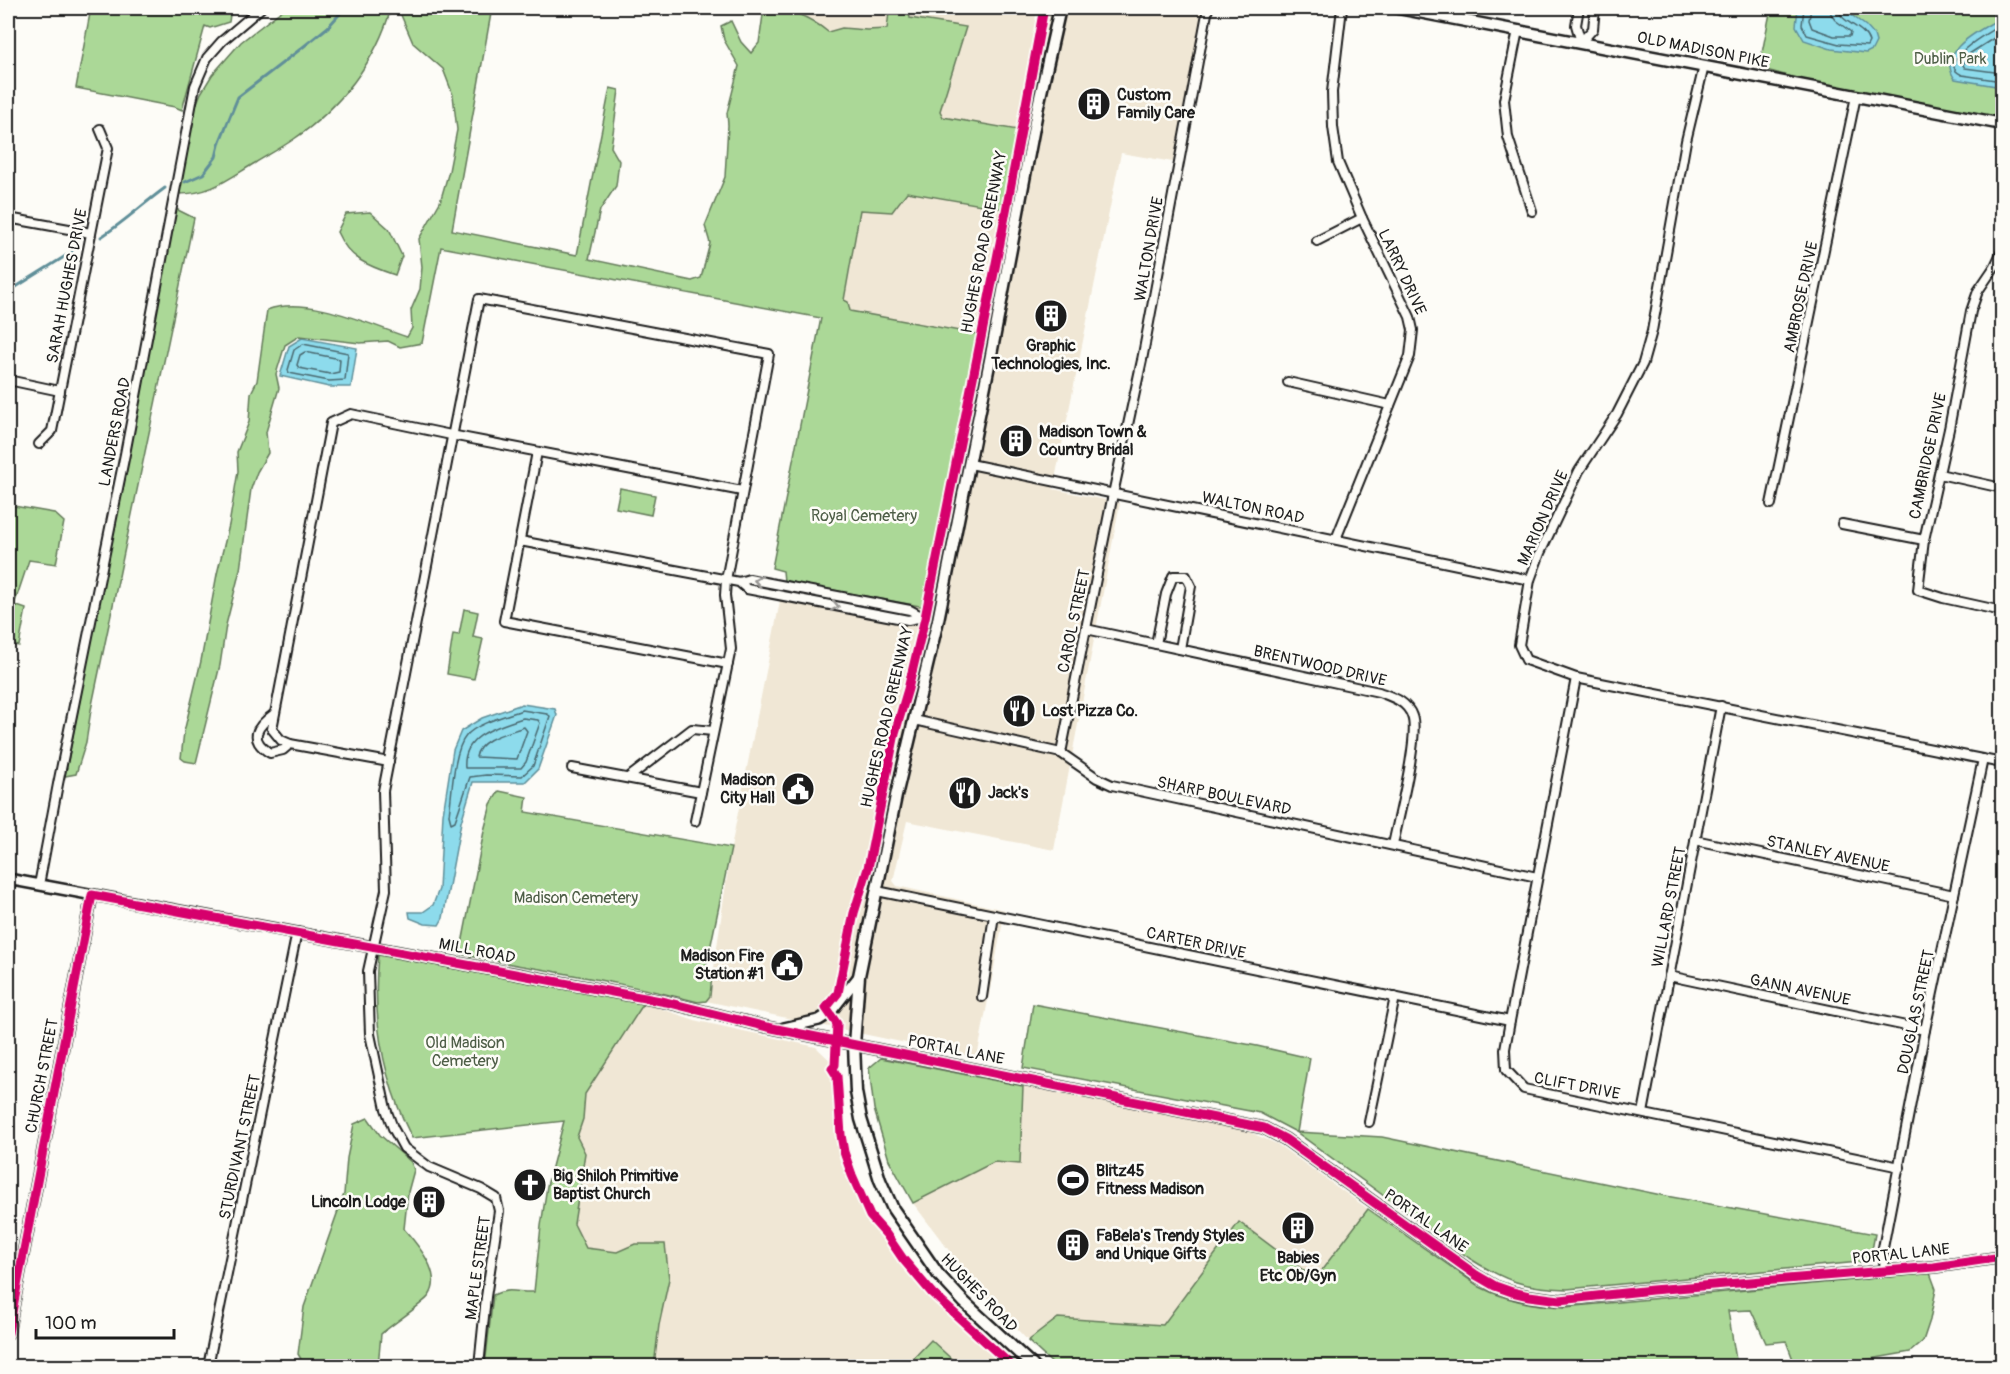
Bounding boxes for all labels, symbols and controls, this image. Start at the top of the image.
street label: OLD MADISON PIKE [1635,27,1771,73]
park label: Dublin Park [1914,49,1987,69]
place label: Custom Family Care [1117,85,1196,123]
building icon: Custom Family Care [1076,86,1112,122]
street label: HUGHES ROAD GREENWAY [956,149,1012,335]
street label: WALTON DRIVE [1130,195,1168,303]
street label: SARAH HUGHES DRIVE [42,207,92,365]
street label: LARRY DRIVE [1373,226,1431,318]
street label: AMBROSE DRIVE [1779,240,1823,354]
building icon: Graphic Technologies, Inc. [1033,298,1069,334]
place label: Graphic Technologies, Inc. [990,336,1111,374]
street label: LANDERS ROAD [95,376,135,488]
street label: CAMBRIDGE DRIVE [1905,391,1951,521]
place label: Madison Town & Country Bridal [1039,422,1147,460]
building icon: Madison Town & Country Bridal [998,423,1034,459]
street label: MARION DRIVE [1513,467,1573,569]
street label: WALTON ROAD [1200,487,1306,529]
park label: Royal Cemetery [811,506,917,526]
street label: CAROL STREET [1053,567,1095,675]
one-way arrow [753,576,763,588]
one-way arrow [830,599,840,612]
street label: HUGHES ROAD GREENWAY [856,624,918,810]
street label: BRENTWOOD DRIVE [1252,641,1388,691]
restaurant icon: Lost Pizza Co. [1001,693,1037,729]
place label: Lost Pizza Co. [1042,701,1138,721]
place label: Madison City Hall [720,770,775,808]
public building icon: Madison City Hall [780,771,816,807]
street label: SHARP BOULEVARD [1155,772,1293,820]
restaurant icon: Jack's [947,775,983,811]
place label: Jack's [988,783,1029,803]
street label: STANLEY AVENUE [1765,831,1891,877]
street label: WILLARD STREET [1648,845,1691,969]
park label: Madison Cemetery [514,888,638,908]
street label: CARTER DRIVE [1144,923,1248,963]
street label: MILL ROAD [437,934,517,968]
place label: Madison Fire Station #1 [680,946,765,984]
public building icon: Madison Fire Station #1 [769,947,805,983]
street label: DOUGLAS STREET [1893,948,1939,1076]
street label: GANN AVENUE [1748,970,1852,1010]
street label: CHURCH STREET [21,1017,63,1135]
street label: PORTAL LANE [906,1031,1006,1069]
park label: Old Madison Cemetery [425,1033,505,1071]
street label: CLIFT DRIVE [1532,1068,1622,1104]
street label: STURDIVANT STREET [215,1073,265,1221]
place label: Blitz45 Fitness Madison [1096,1161,1204,1199]
sports icon: Blitz45 Fitness Madison [1055,1162,1091,1198]
place label: Big Shiloh Primitive Baptist Church [553,1166,679,1204]
church icon: Big Shiloh Primitive Baptist Church [512,1167,548,1203]
building icon: Lincoln Lodge [411,1184,447,1220]
street label: PORTAL LANE [1380,1185,1472,1257]
place label: Lincoln Lodge [311,1192,407,1212]
building icon: Babies Etc Ob/Gyn [1280,1210,1316,1246]
street label: MAPLE STREET [461,1215,495,1321]
place label: FaBela's Trendy Styles and Unique Gifts [1096,1226,1245,1264]
building icon: FaBela's Trendy Styles and Unique Gifts [1055,1227,1091,1263]
street label: PORTAL LANE [1851,1239,1951,1269]
place label: Babies Etc Ob/Gyn [1260,1248,1336,1286]
street label: HUGHES ROAD [936,1249,1022,1337]
scale bar [36,1302,174,1340]
text: 100 m [45,1312,97,1335]

